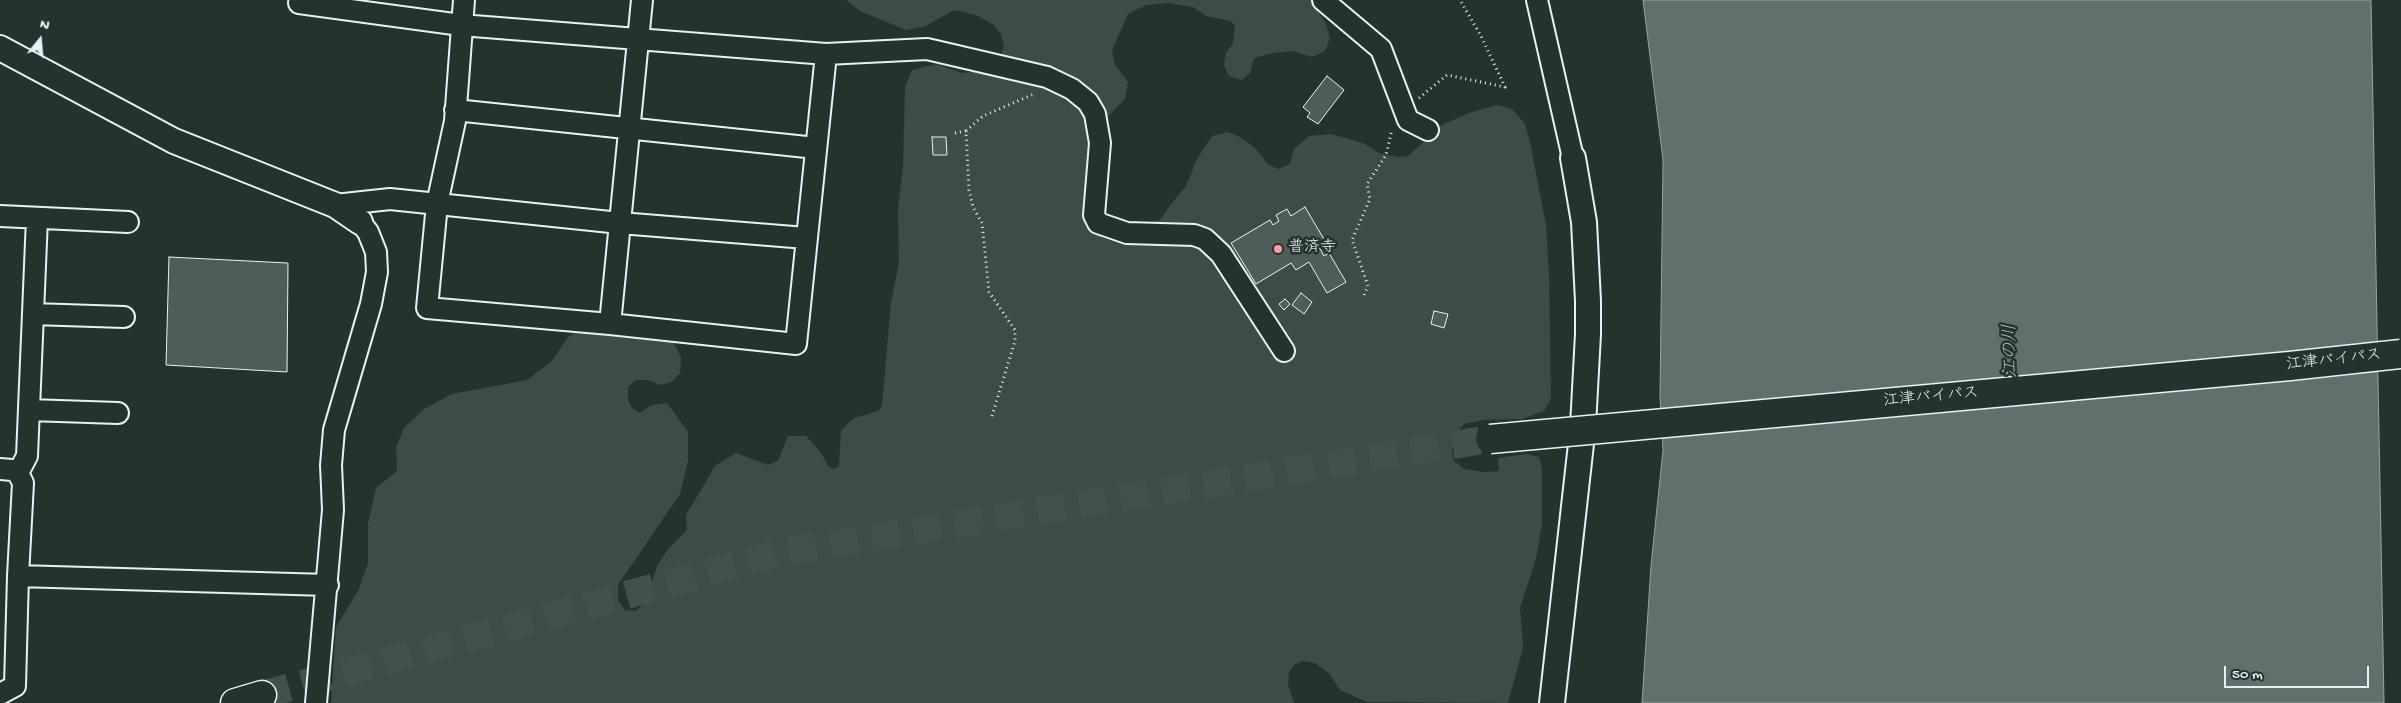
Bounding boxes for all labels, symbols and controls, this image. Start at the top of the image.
north arrow [15,15,65,65]
text: N [38,16,51,35]
place label: 普済寺 [1288,239,1336,259]
marker: 普済寺 [1272,243,1284,255]
water label: 江の川 [2001,324,2023,378]
street label: 江津バイパス [2285,346,2383,376]
street label: 江津バイパス [1882,384,1980,412]
scale bar [2226,656,2371,688]
text: 50 m [2232,666,2263,684]

